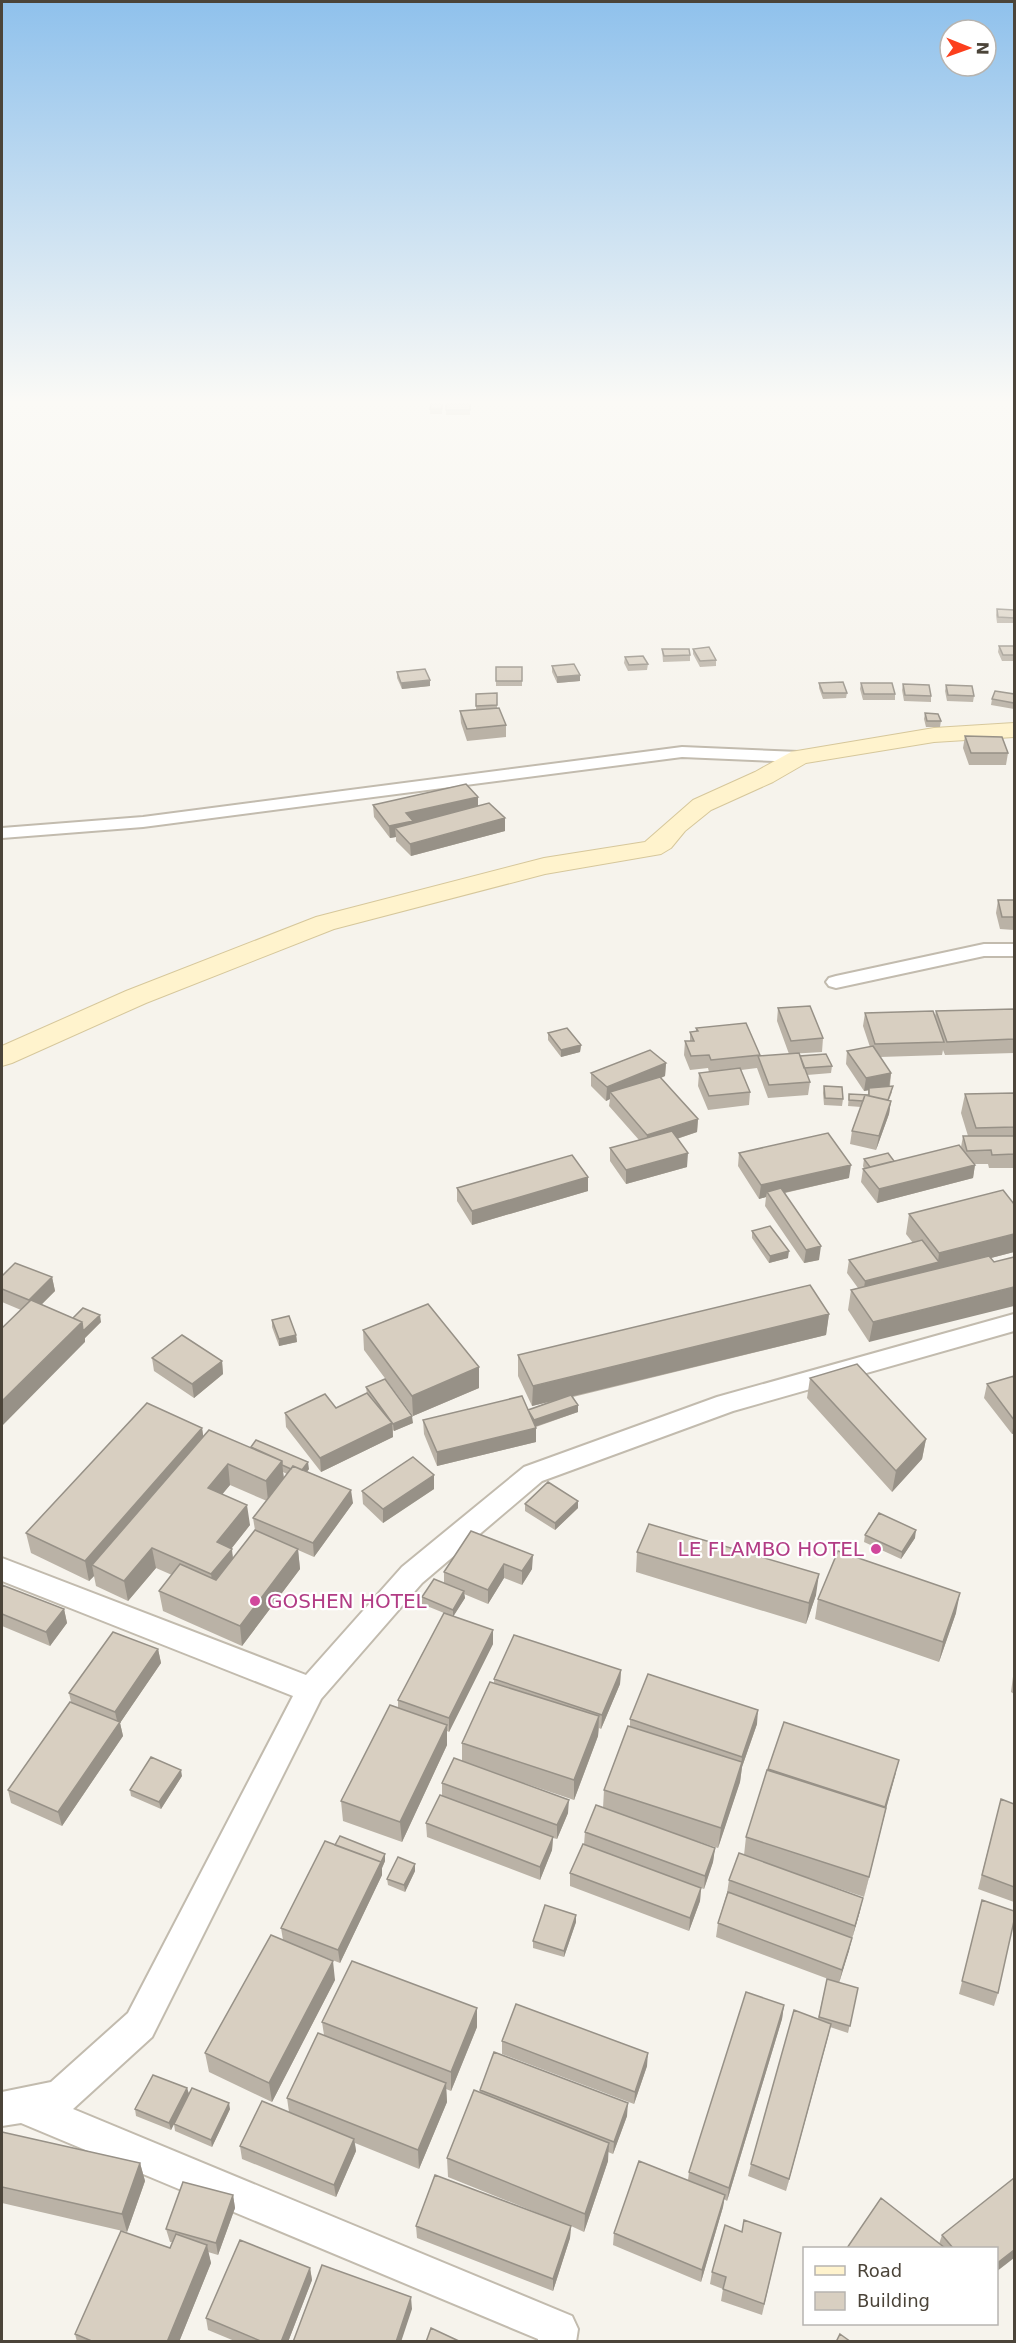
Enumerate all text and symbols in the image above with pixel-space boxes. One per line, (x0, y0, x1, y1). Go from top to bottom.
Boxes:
north arrow (938, 18, 998, 78)
text: N (973, 41, 992, 55)
place label: LE FLAMBO HOTEL (678, 1537, 865, 1561)
marker: LE FLAMBO HOTEL (869, 1542, 883, 1556)
place label: GOSHEN HOTEL (267, 1589, 428, 1613)
marker: GOSHEN HOTEL (248, 1594, 262, 1608)
legend (803, 2247, 998, 2325)
text: Road (857, 2260, 902, 2281)
text: Building (857, 2290, 930, 2311)

